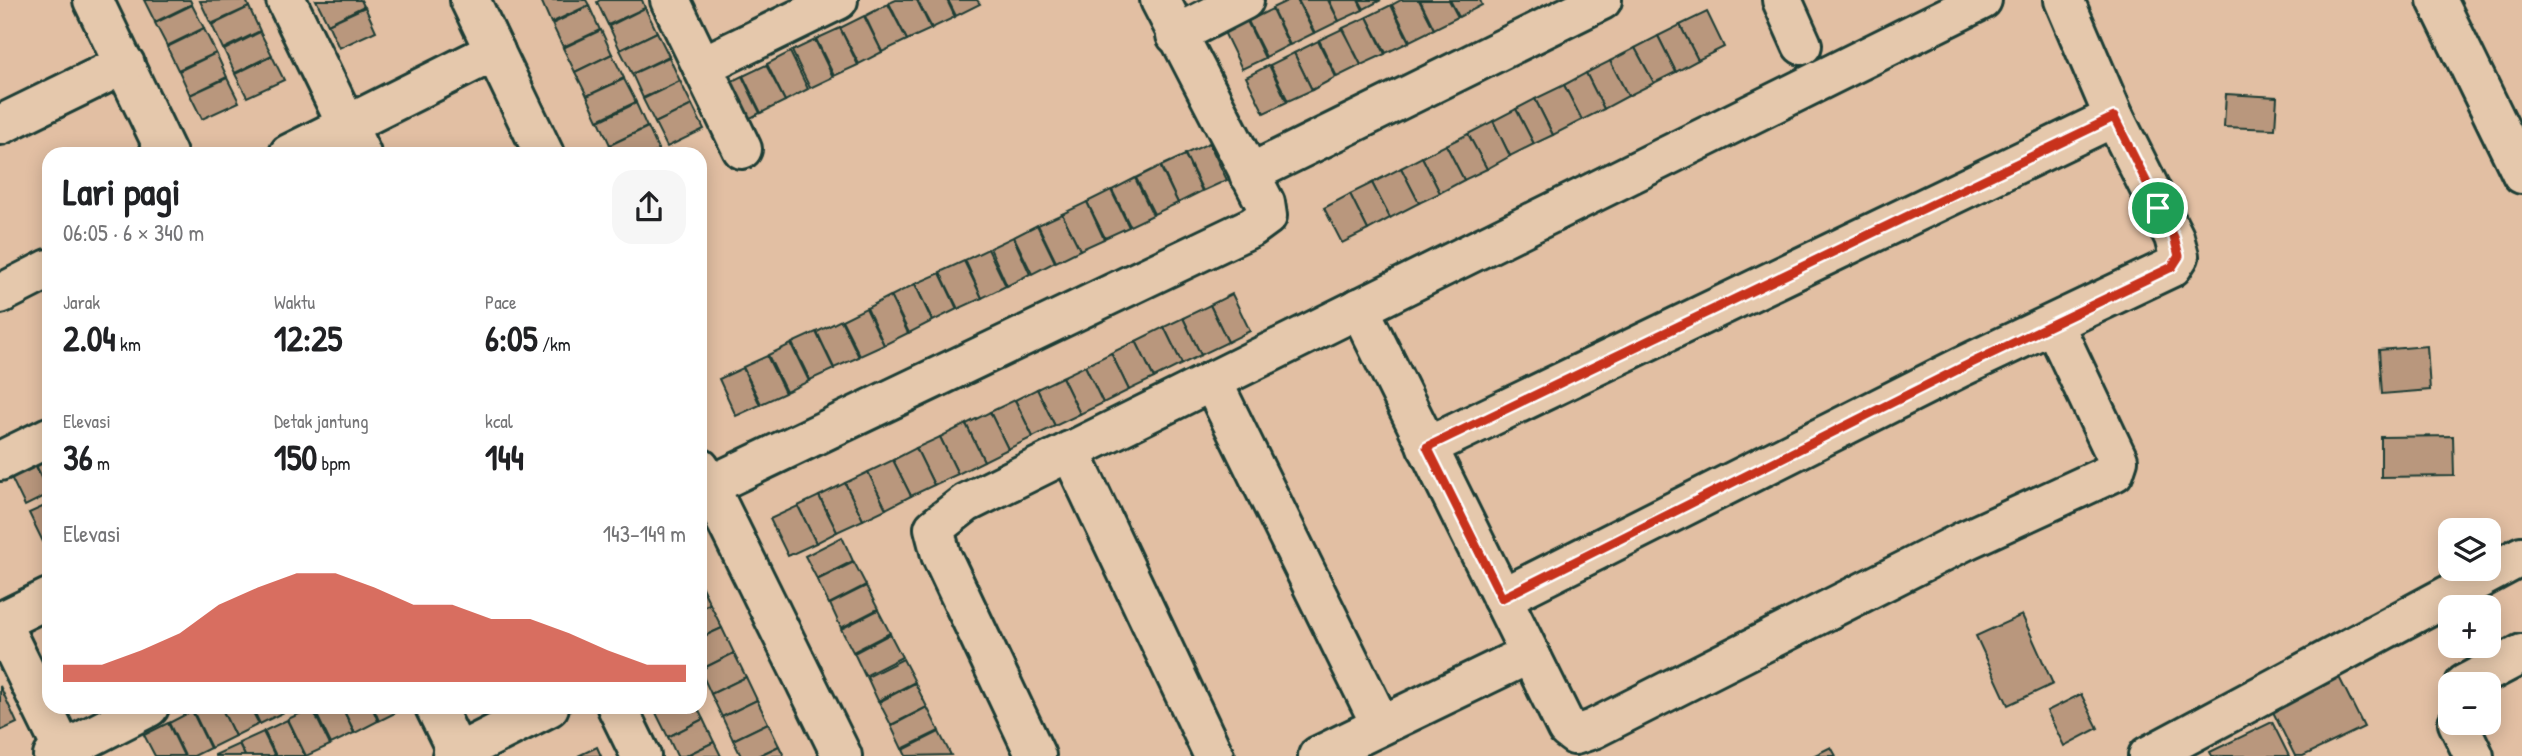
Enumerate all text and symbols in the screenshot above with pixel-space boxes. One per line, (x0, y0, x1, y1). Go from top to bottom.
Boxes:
text: Lari pagi (63, 165, 181, 217)
button: share (612, 170, 686, 244)
pin (2128, 178, 2188, 238)
icon: arrive (2139, 189, 2177, 227)
text: 06:05 · 6 × 340 m (63, 217, 204, 248)
text: Jarak (63, 289, 100, 315)
text: Waktu (274, 289, 315, 315)
text: Pace (485, 289, 517, 315)
text: 2.04 (63, 315, 116, 362)
text: 12:25 (274, 315, 342, 362)
text: 6:05 (485, 315, 538, 362)
text: km (116, 331, 141, 357)
text: /km (538, 331, 571, 357)
text: Elevasi (63, 408, 111, 434)
text: Detak jantung (274, 408, 369, 434)
text: kcal (485, 408, 513, 434)
text: 36 (63, 434, 93, 481)
text: 150 (274, 434, 317, 481)
text: 144 (485, 434, 524, 481)
text: m (93, 450, 110, 476)
text: bpm (317, 450, 350, 476)
text: Elevasi (63, 518, 121, 549)
text: 143–149 m (603, 518, 686, 549)
map controls (2438, 518, 2501, 735)
button: layers (2438, 518, 2501, 581)
button: + (2438, 595, 2501, 658)
button: − (2438, 672, 2501, 735)

